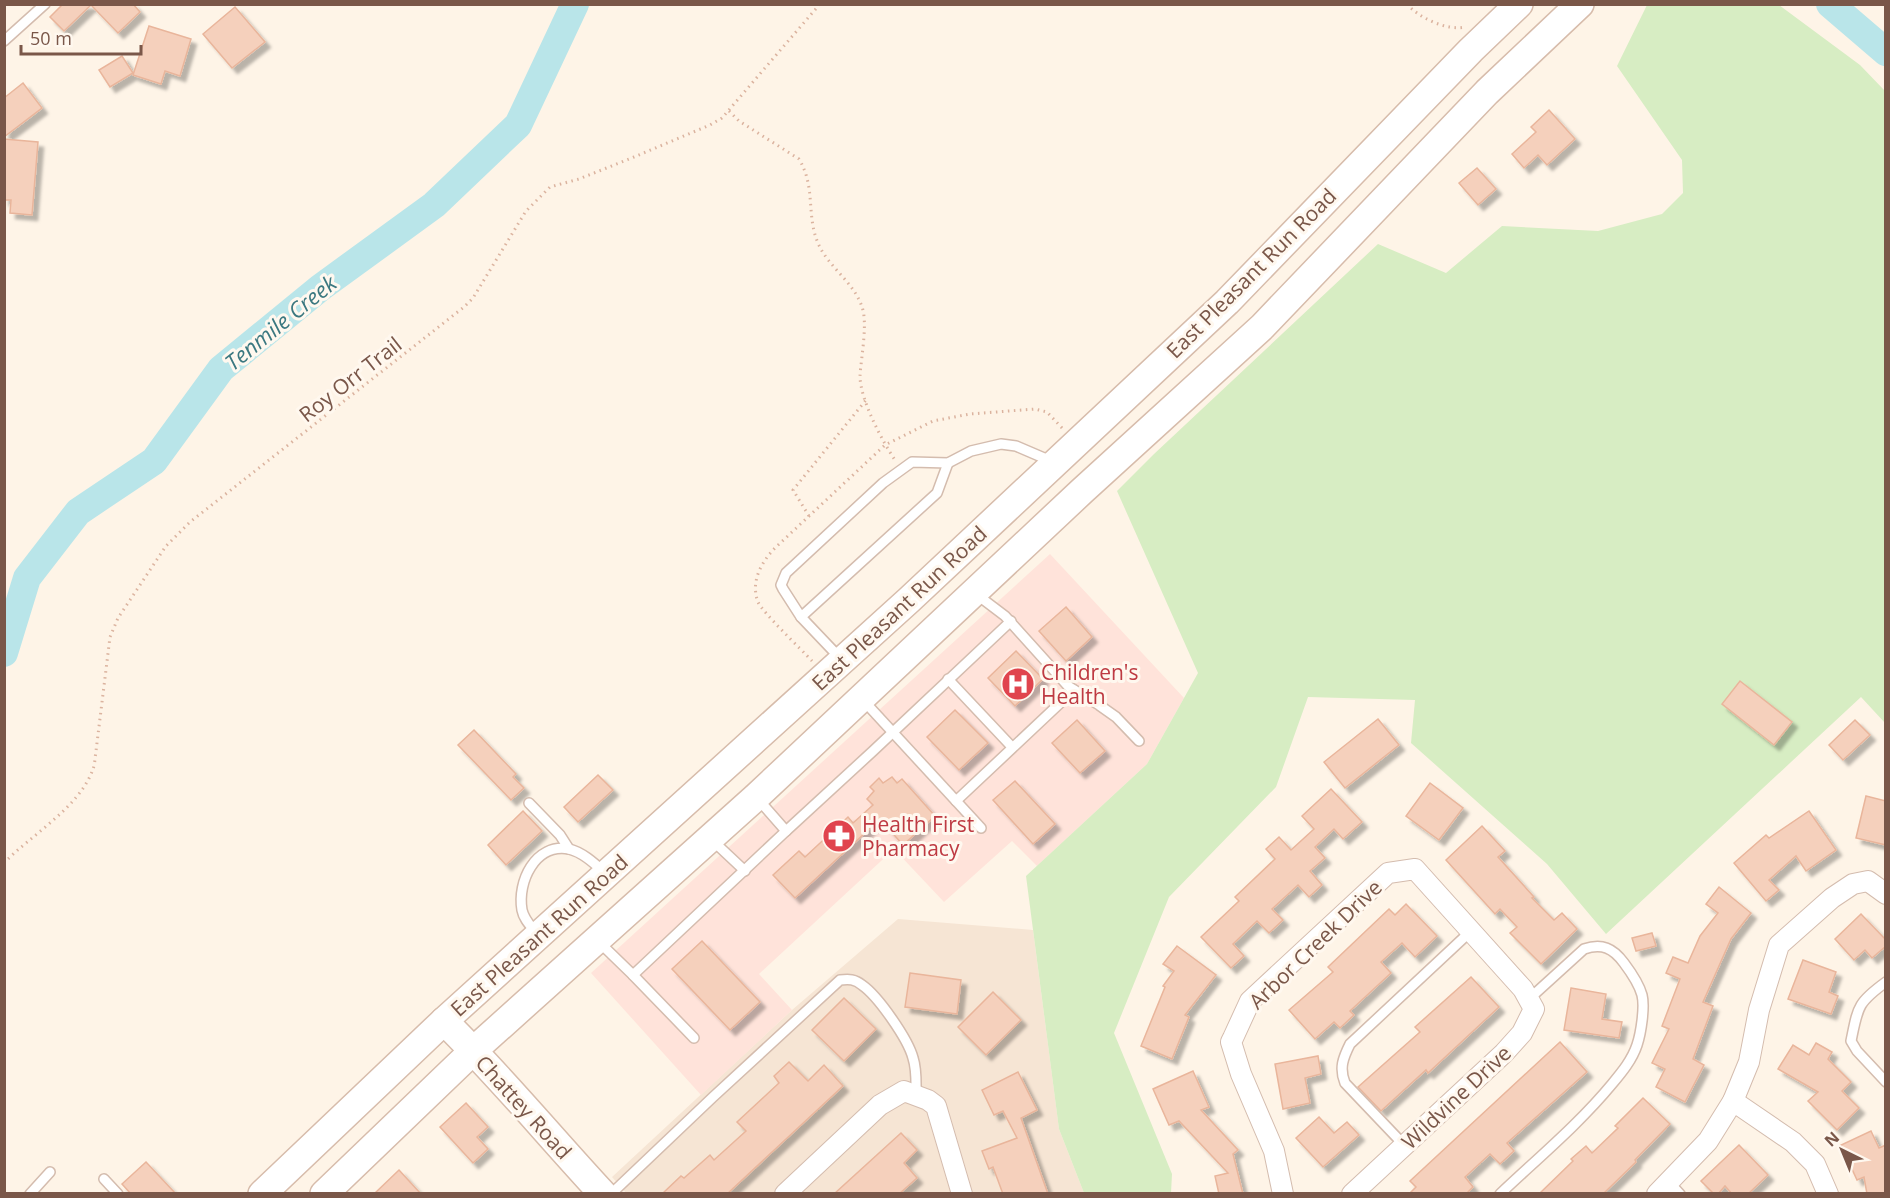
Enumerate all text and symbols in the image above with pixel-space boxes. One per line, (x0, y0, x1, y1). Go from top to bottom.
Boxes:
scale bar (21, 18, 141, 56)
text: 50 m (30, 26, 72, 50)
street label: East Pleasant Run Road (1160, 182, 1342, 364)
water label: Tenmile Creek (218, 267, 343, 376)
street label: Roy Orr Trail (293, 330, 407, 428)
street label: East Pleasant Run Road (806, 520, 992, 696)
place label: Children's Health (1041, 658, 1138, 710)
hospital icon: Children's Health (1000, 666, 1036, 702)
place label: Health First Pharmacy (862, 810, 974, 862)
pharmacy icon: Health First Pharmacy (821, 818, 857, 854)
street label: East Pleasant Run Road (444, 848, 634, 1022)
street label: Arbor Creek Drive (1242, 873, 1388, 1015)
street label: Wildvine Drive (1395, 1039, 1517, 1155)
street label: Chattey Road (470, 1049, 578, 1165)
north arrow (1812, 1120, 1872, 1180)
text: N (1820, 1127, 1844, 1152)

